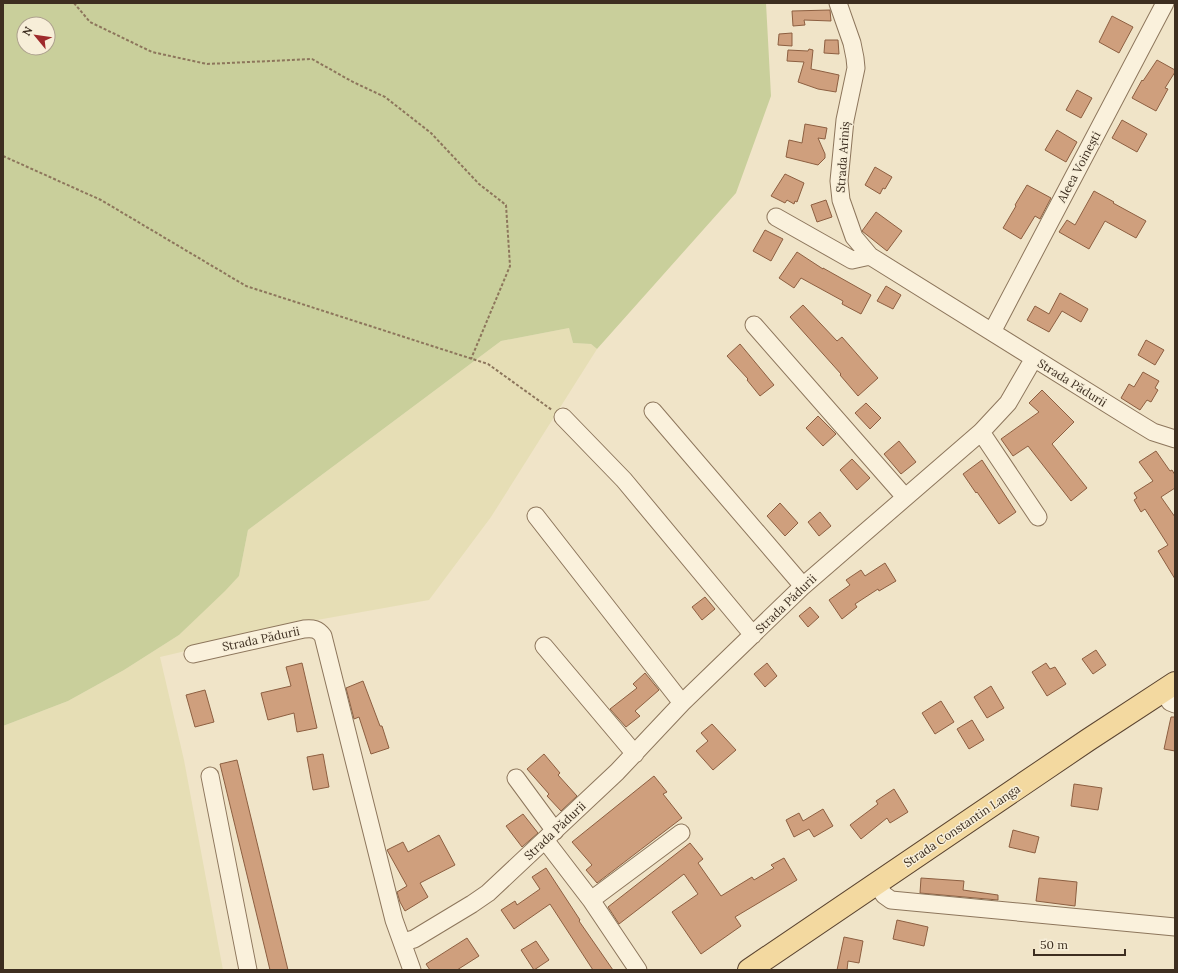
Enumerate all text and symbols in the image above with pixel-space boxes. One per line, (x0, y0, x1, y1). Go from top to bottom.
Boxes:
north arrow (16, 16, 56, 56)
text: N (19, 24, 36, 38)
street label: Strada Ariniș (833, 120, 853, 193)
street label: Aleea Voinești (1053, 129, 1104, 206)
street label: Strada Pădurii (1035, 355, 1110, 410)
street label: Strada Pădurii (752, 571, 819, 636)
street label: Strada Pădurii (221, 623, 301, 654)
street label: Strada Constantin Langa (901, 781, 1023, 870)
street label: Strada Pădurii (521, 798, 589, 863)
scale bar (1034, 931, 1125, 957)
text: 50 m (1040, 937, 1068, 952)

